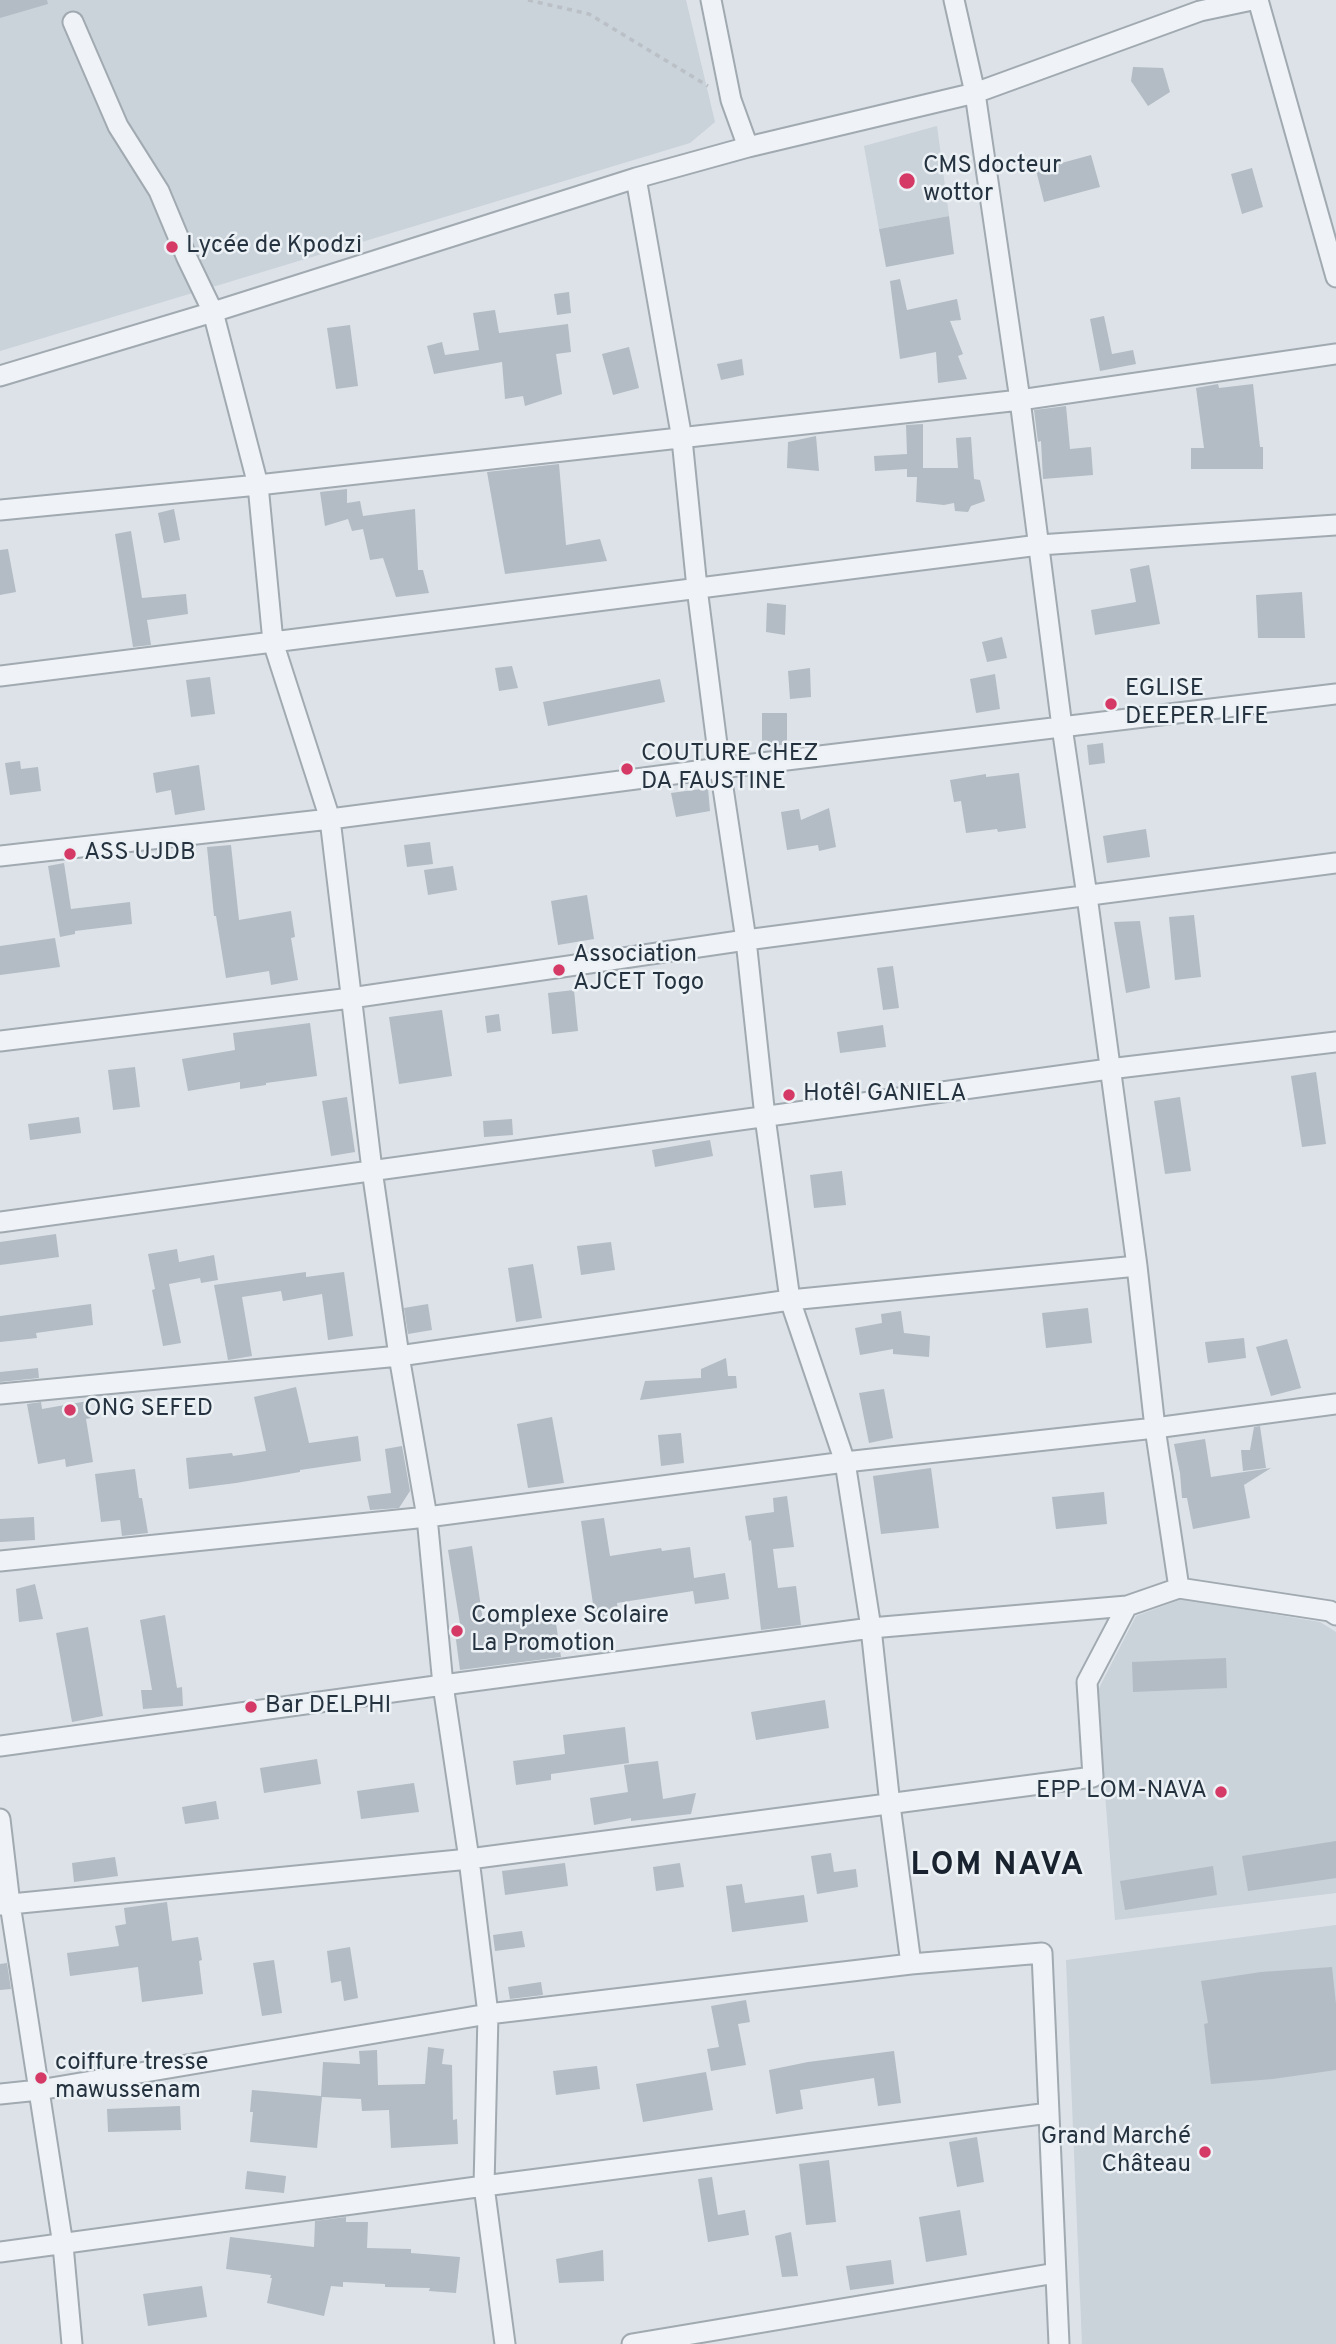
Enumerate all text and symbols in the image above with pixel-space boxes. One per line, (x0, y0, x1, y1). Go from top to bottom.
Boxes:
place label: CMS docteur wottor (923, 153, 1061, 209)
marker: CMS docteur wottor (897, 171, 917, 191)
place label: Lycée de Kpodzi (186, 233, 362, 261)
marker: Lycée de Kpodzi (164, 239, 180, 255)
place label: EGLISE DEEPER LIFE (1125, 676, 1269, 732)
marker: EGLISE DEEPER LIFE (1103, 696, 1119, 712)
place label: COUTURE CHEZ DA FAUSTINE (641, 741, 819, 797)
marker: COUTURE CHEZ DA FAUSTINE (619, 761, 635, 777)
place label: ASS UJDB (84, 840, 196, 868)
marker: ASS UJDB (62, 846, 78, 862)
place label: Association AJCET Togo (573, 942, 704, 998)
marker: Association AJCET Togo (551, 962, 567, 978)
place label: Hotêl GANIELA (803, 1081, 966, 1109)
marker: Hotêl GANIELA (781, 1087, 797, 1103)
place label: ONG SEFED (84, 1396, 213, 1424)
marker: ONG SEFED (62, 1402, 78, 1418)
place label: Complexe Scolaire La Promotion (471, 1603, 669, 1659)
marker: Complexe Scolaire La Promotion (449, 1623, 465, 1639)
place label: Bar DELPHI (265, 1693, 391, 1721)
marker: Bar DELPHI (243, 1699, 259, 1715)
place label: EPP LOM-NAVA (1036, 1778, 1207, 1806)
marker: EPP LOM-NAVA (1213, 1784, 1229, 1800)
district label: LOM NAVA (911, 1849, 1085, 1887)
place label: coiffure tresse mawussenam (55, 2050, 209, 2106)
marker: coiffure tresse mawussenam (33, 2070, 49, 2086)
place label: Grand Marché Château (1041, 2124, 1191, 2180)
marker: Grand Marché Château (1197, 2144, 1213, 2160)

